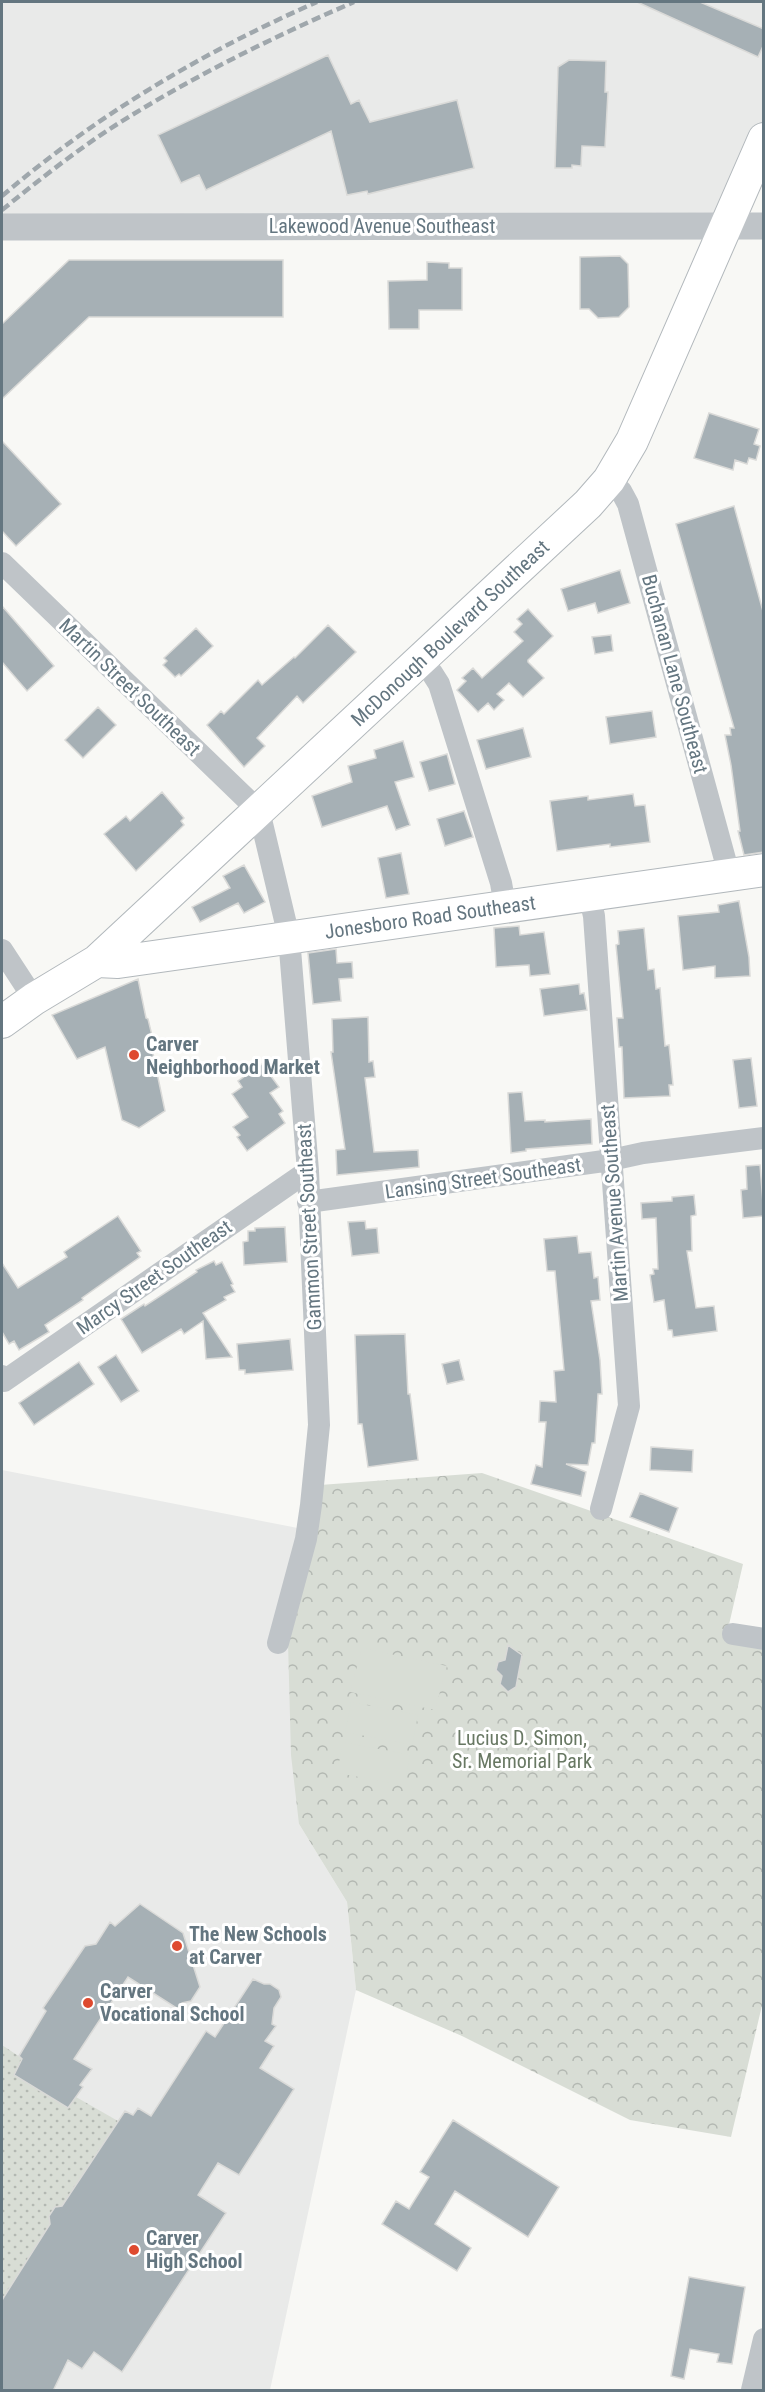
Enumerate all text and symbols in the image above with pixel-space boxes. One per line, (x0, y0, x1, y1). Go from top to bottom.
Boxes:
street label: Lakewood Avenue Southeast (269, 214, 495, 238)
street label: McDonough Boulevard Southeast (346, 535, 554, 731)
street label: Buchanan Lane Southeast (637, 572, 713, 776)
street label: Martin Street Southeast (54, 613, 206, 761)
street label: Jonesboro Road Southeast (323, 890, 537, 944)
place label: Carver Neighborhood Market (146, 1032, 320, 1079)
marker: Carver Neighborhood Market (127, 1048, 141, 1062)
street label: Martin Avenue Southeast (595, 1103, 633, 1303)
street label: Gammon Street Southeast (292, 1123, 326, 1331)
street label: Lansing Street Southeast (383, 1152, 583, 1204)
street label: Marcy Street Southeast (72, 1214, 236, 1340)
park label: Lucius D. Simon, Sr. Memorial Park (452, 1726, 592, 1773)
place label: The New Schools at Carver (189, 1922, 327, 1969)
marker: The New Schools at Carver (170, 1939, 184, 1953)
place label: Carver Vocational School (100, 1979, 245, 2026)
marker: Carver Vocational School (81, 1996, 95, 2010)
place label: Carver High School (146, 2226, 243, 2273)
marker: Carver High School (127, 2243, 141, 2257)

